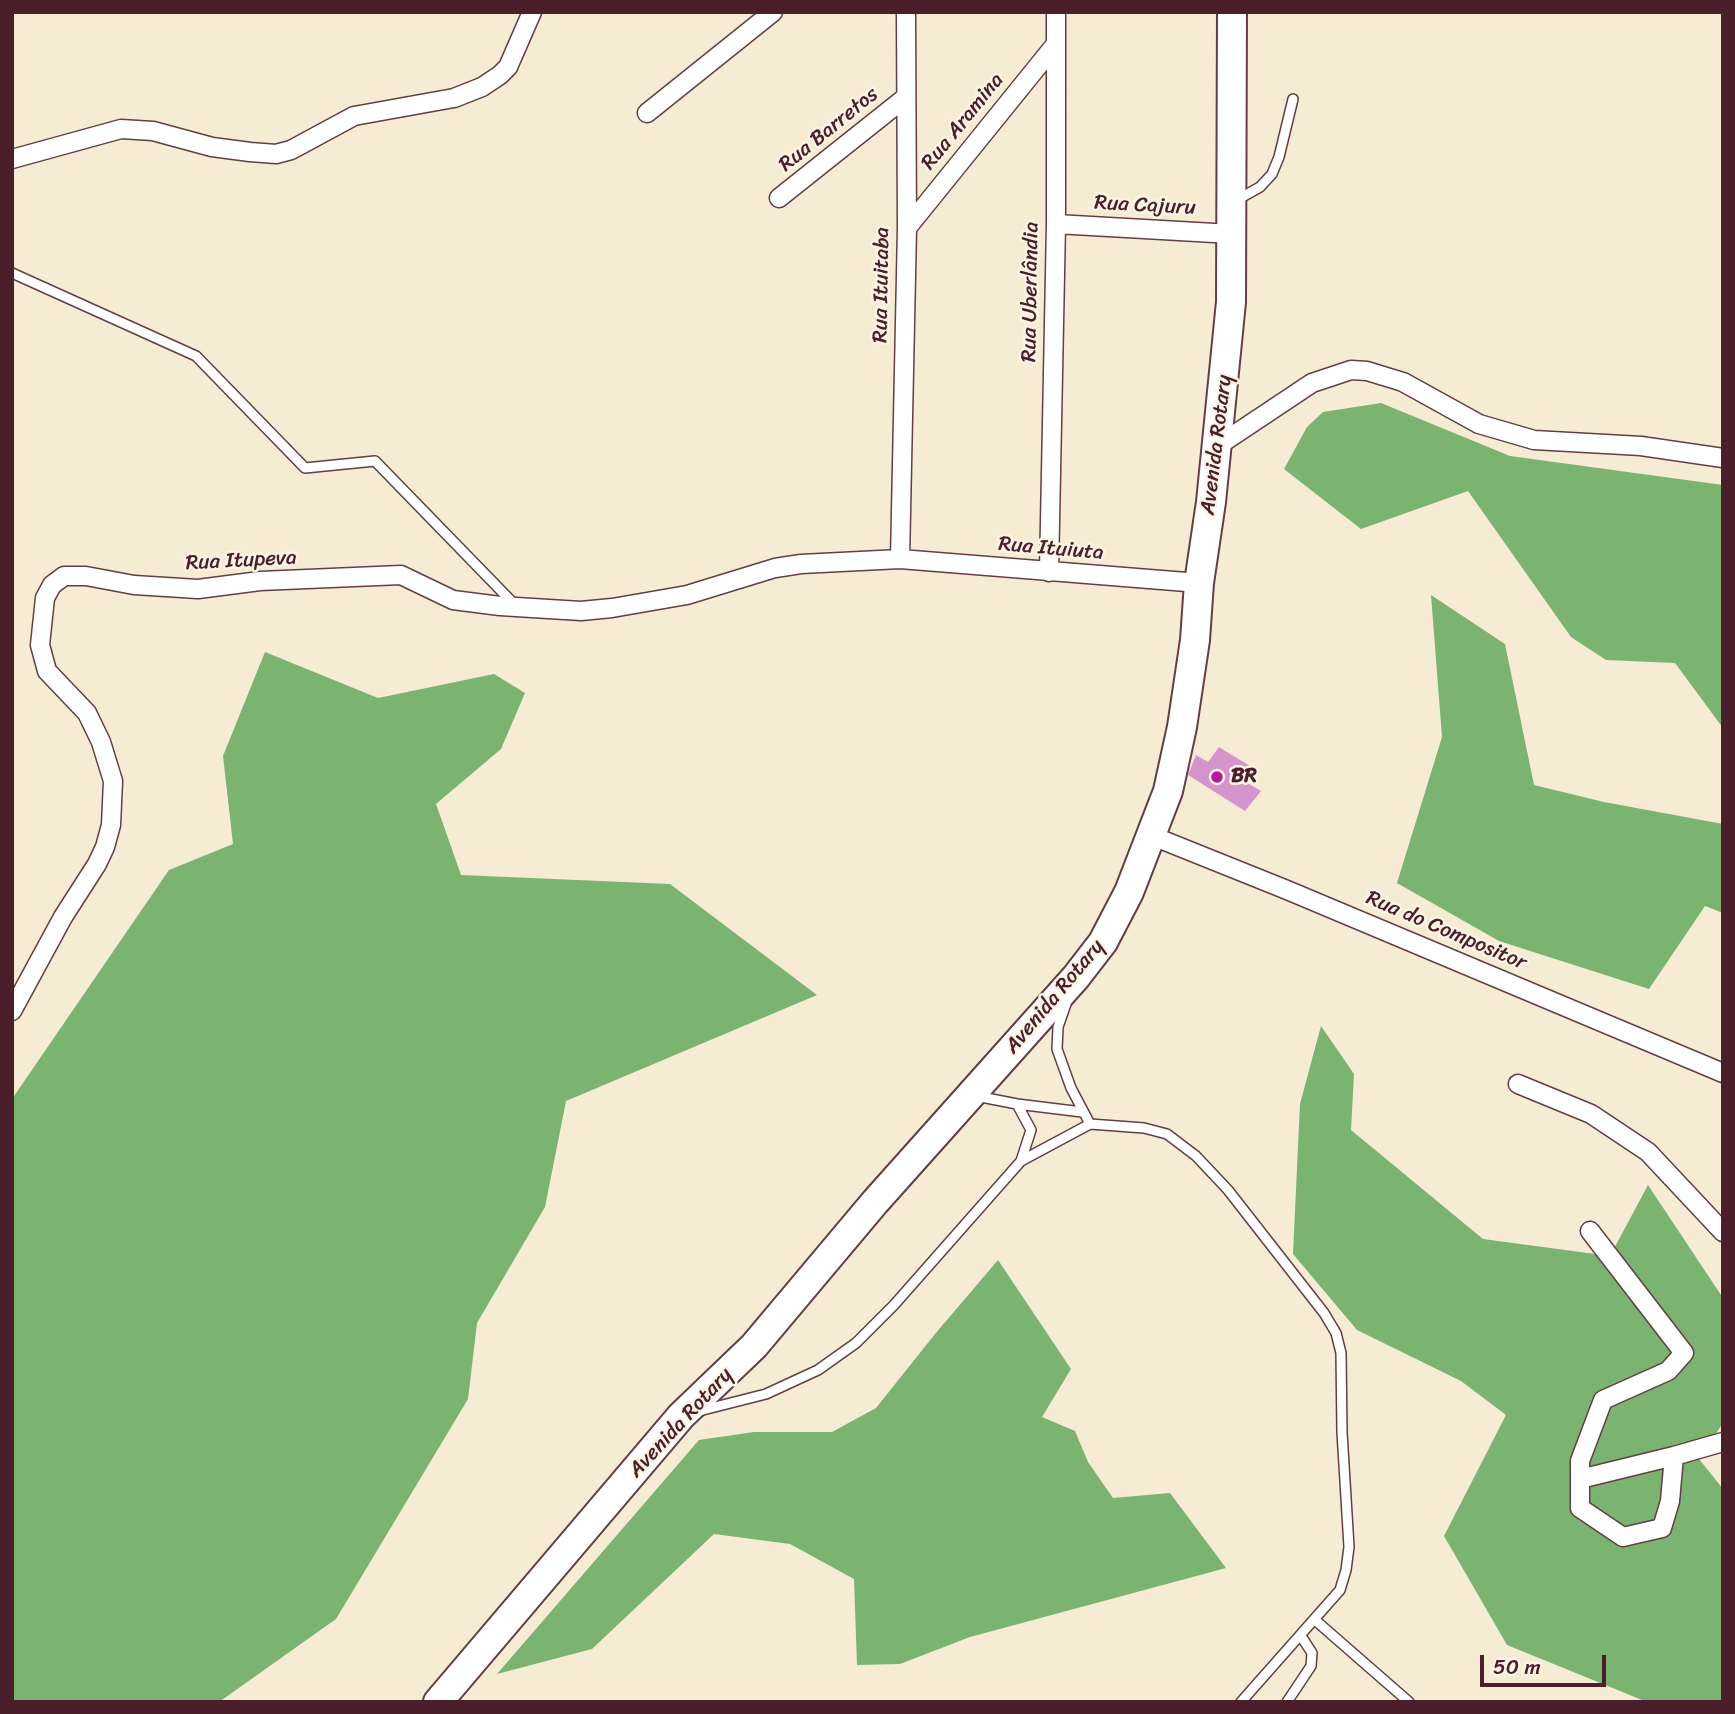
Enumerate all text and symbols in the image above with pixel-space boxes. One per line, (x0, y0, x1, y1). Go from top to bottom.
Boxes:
street label: Rua Aramina (916, 69, 1010, 175)
street label: Rua Barretos (774, 82, 884, 178)
street label: Rua Cajuru (1094, 191, 1196, 221)
street label: Rua Uberlândia (1017, 222, 1045, 362)
street label: Rua Ituitaba (868, 227, 896, 343)
street label: Avenida Rotary (1196, 373, 1238, 517)
street label: Rua Ituiuta (997, 532, 1105, 566)
street label: Rua Itupeva (185, 546, 297, 576)
place label: BR (1231, 764, 1257, 790)
marker: BR (1209, 769, 1225, 785)
street label: Rua do Compositor (1362, 886, 1530, 976)
street label: Avenida Rotary (1000, 935, 1110, 1059)
street label: Avenida Rotary (624, 1363, 738, 1483)
scale bar (1483, 1640, 1609, 1684)
text: 50 m (1493, 1648, 1541, 1686)

